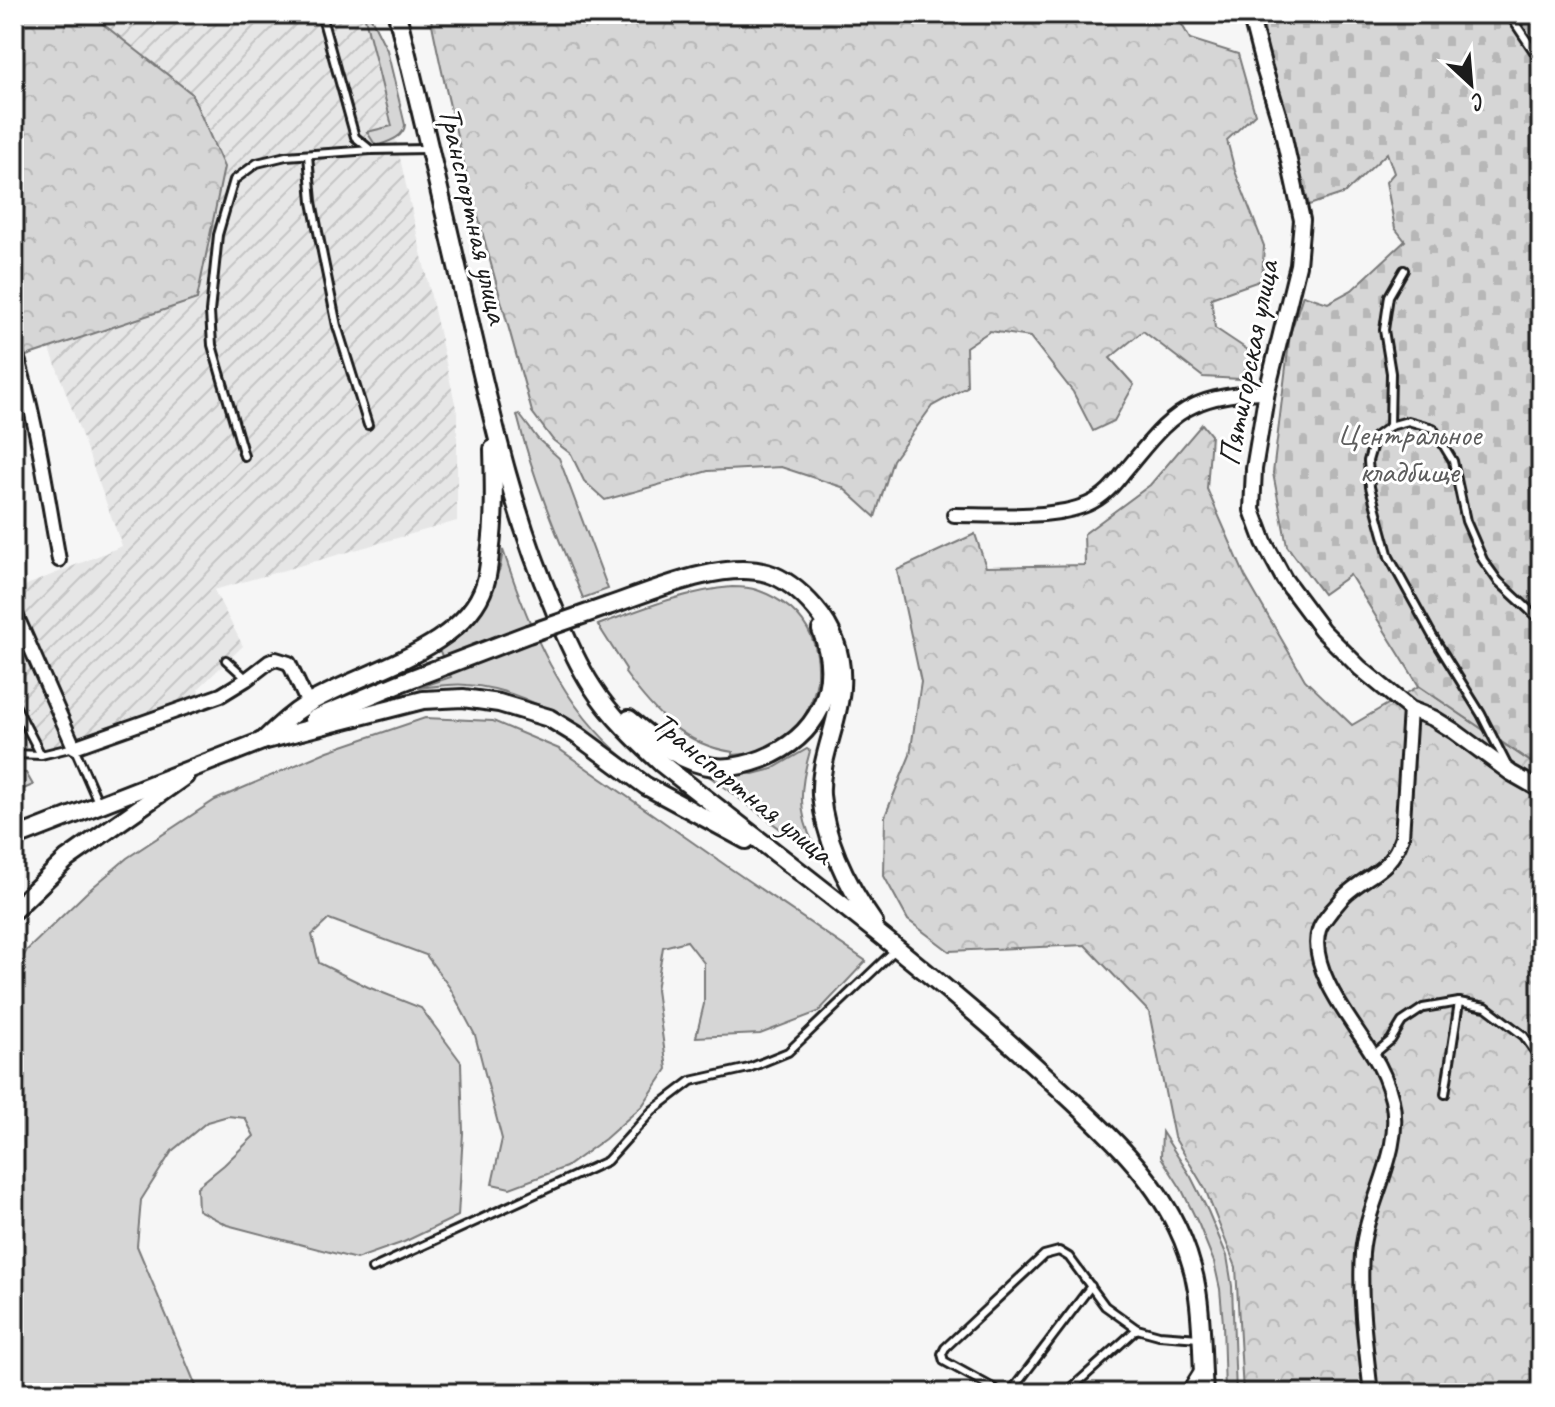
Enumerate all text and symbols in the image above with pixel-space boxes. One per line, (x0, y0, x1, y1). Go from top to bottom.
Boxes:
north arrow (1431, 44, 1511, 124)
text: С (1465, 86, 1490, 117)
street label: Транспортная улица (429, 103, 519, 329)
street label: Пятигорская улица (1208, 255, 1288, 469)
park label: Центральное кладбище (1337, 414, 1483, 492)
street label: Транспортная улица (644, 703, 843, 875)

